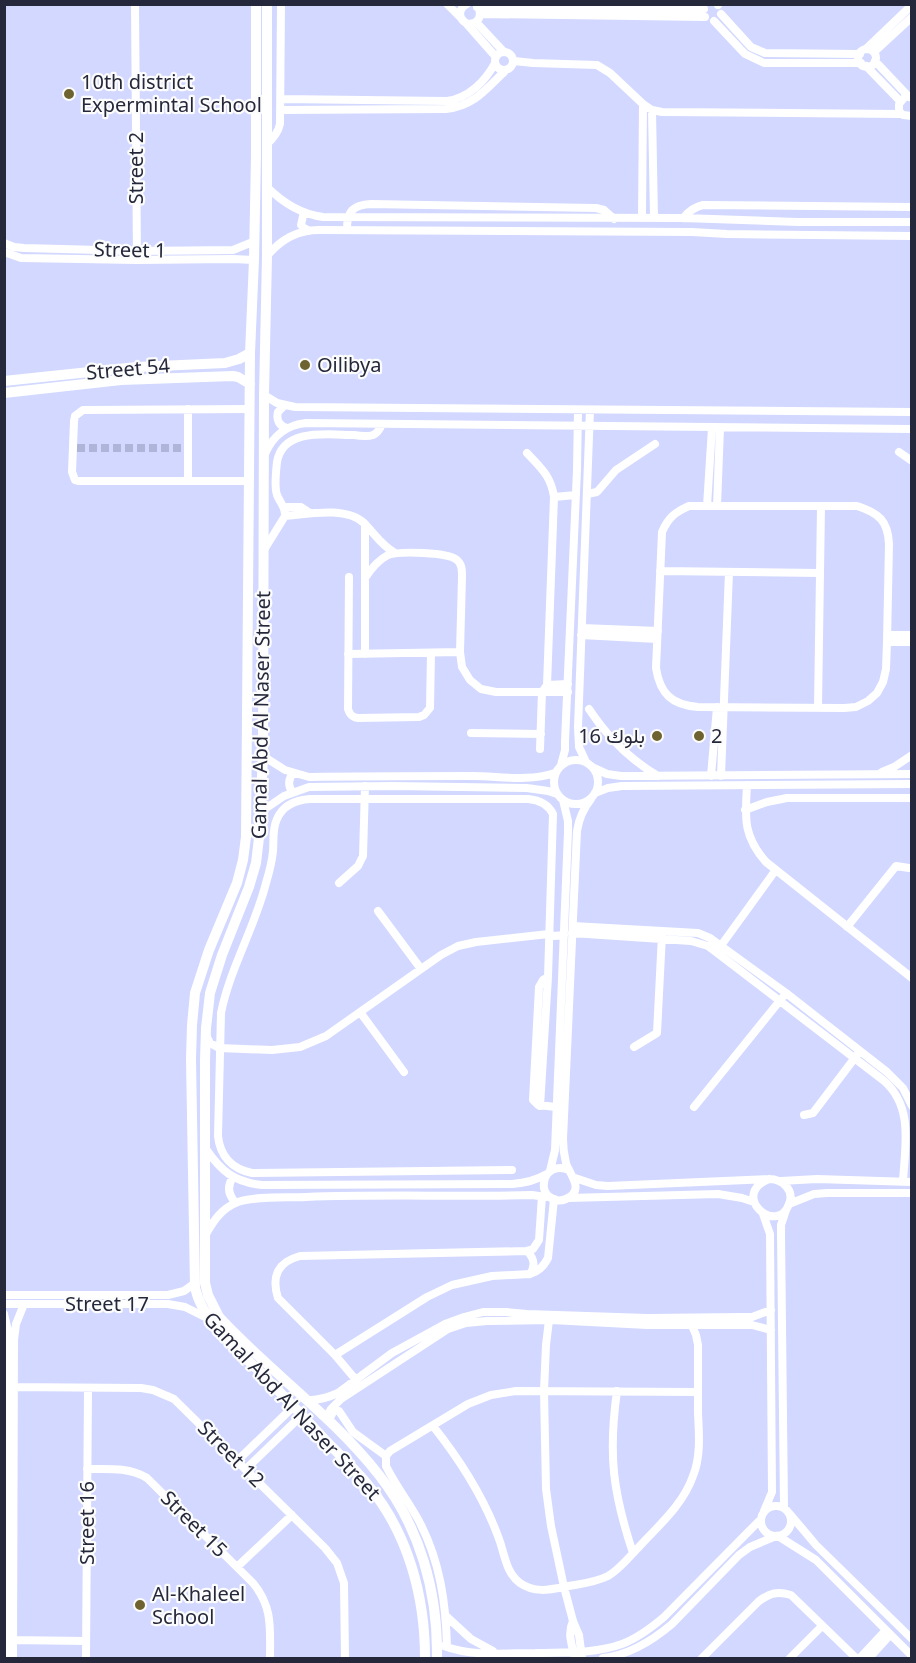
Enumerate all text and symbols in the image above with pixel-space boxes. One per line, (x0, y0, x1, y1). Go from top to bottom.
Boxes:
place label: 10th district Expermintal School (81, 68, 262, 118)
marker: 10th district Expermintal School (62, 87, 76, 101)
street label: Street 2 (122, 132, 149, 204)
street label: Street 1 (94, 235, 166, 264)
street label: Street 54 (85, 351, 171, 386)
place label: Oilibya (317, 351, 381, 378)
marker: Oilibya (298, 358, 312, 372)
street label: Gamal Abd Al Naser Street (245, 591, 276, 839)
place label: بلوك 16 (578, 722, 645, 749)
place label: 2 (711, 722, 722, 749)
marker: بلوك 16 (650, 729, 664, 743)
marker: 2 (692, 729, 706, 743)
street label: Street 17 (65, 1290, 149, 1317)
street label: Gamal Abd Al Naser Street (198, 1306, 387, 1506)
street label: Street 12 (192, 1414, 271, 1493)
street label: Street 16 (73, 1481, 100, 1565)
street label: Street 15 (155, 1484, 234, 1563)
place label: Al-Khaleel School (152, 1580, 245, 1630)
marker: Al-Khaleel School (133, 1598, 147, 1612)

